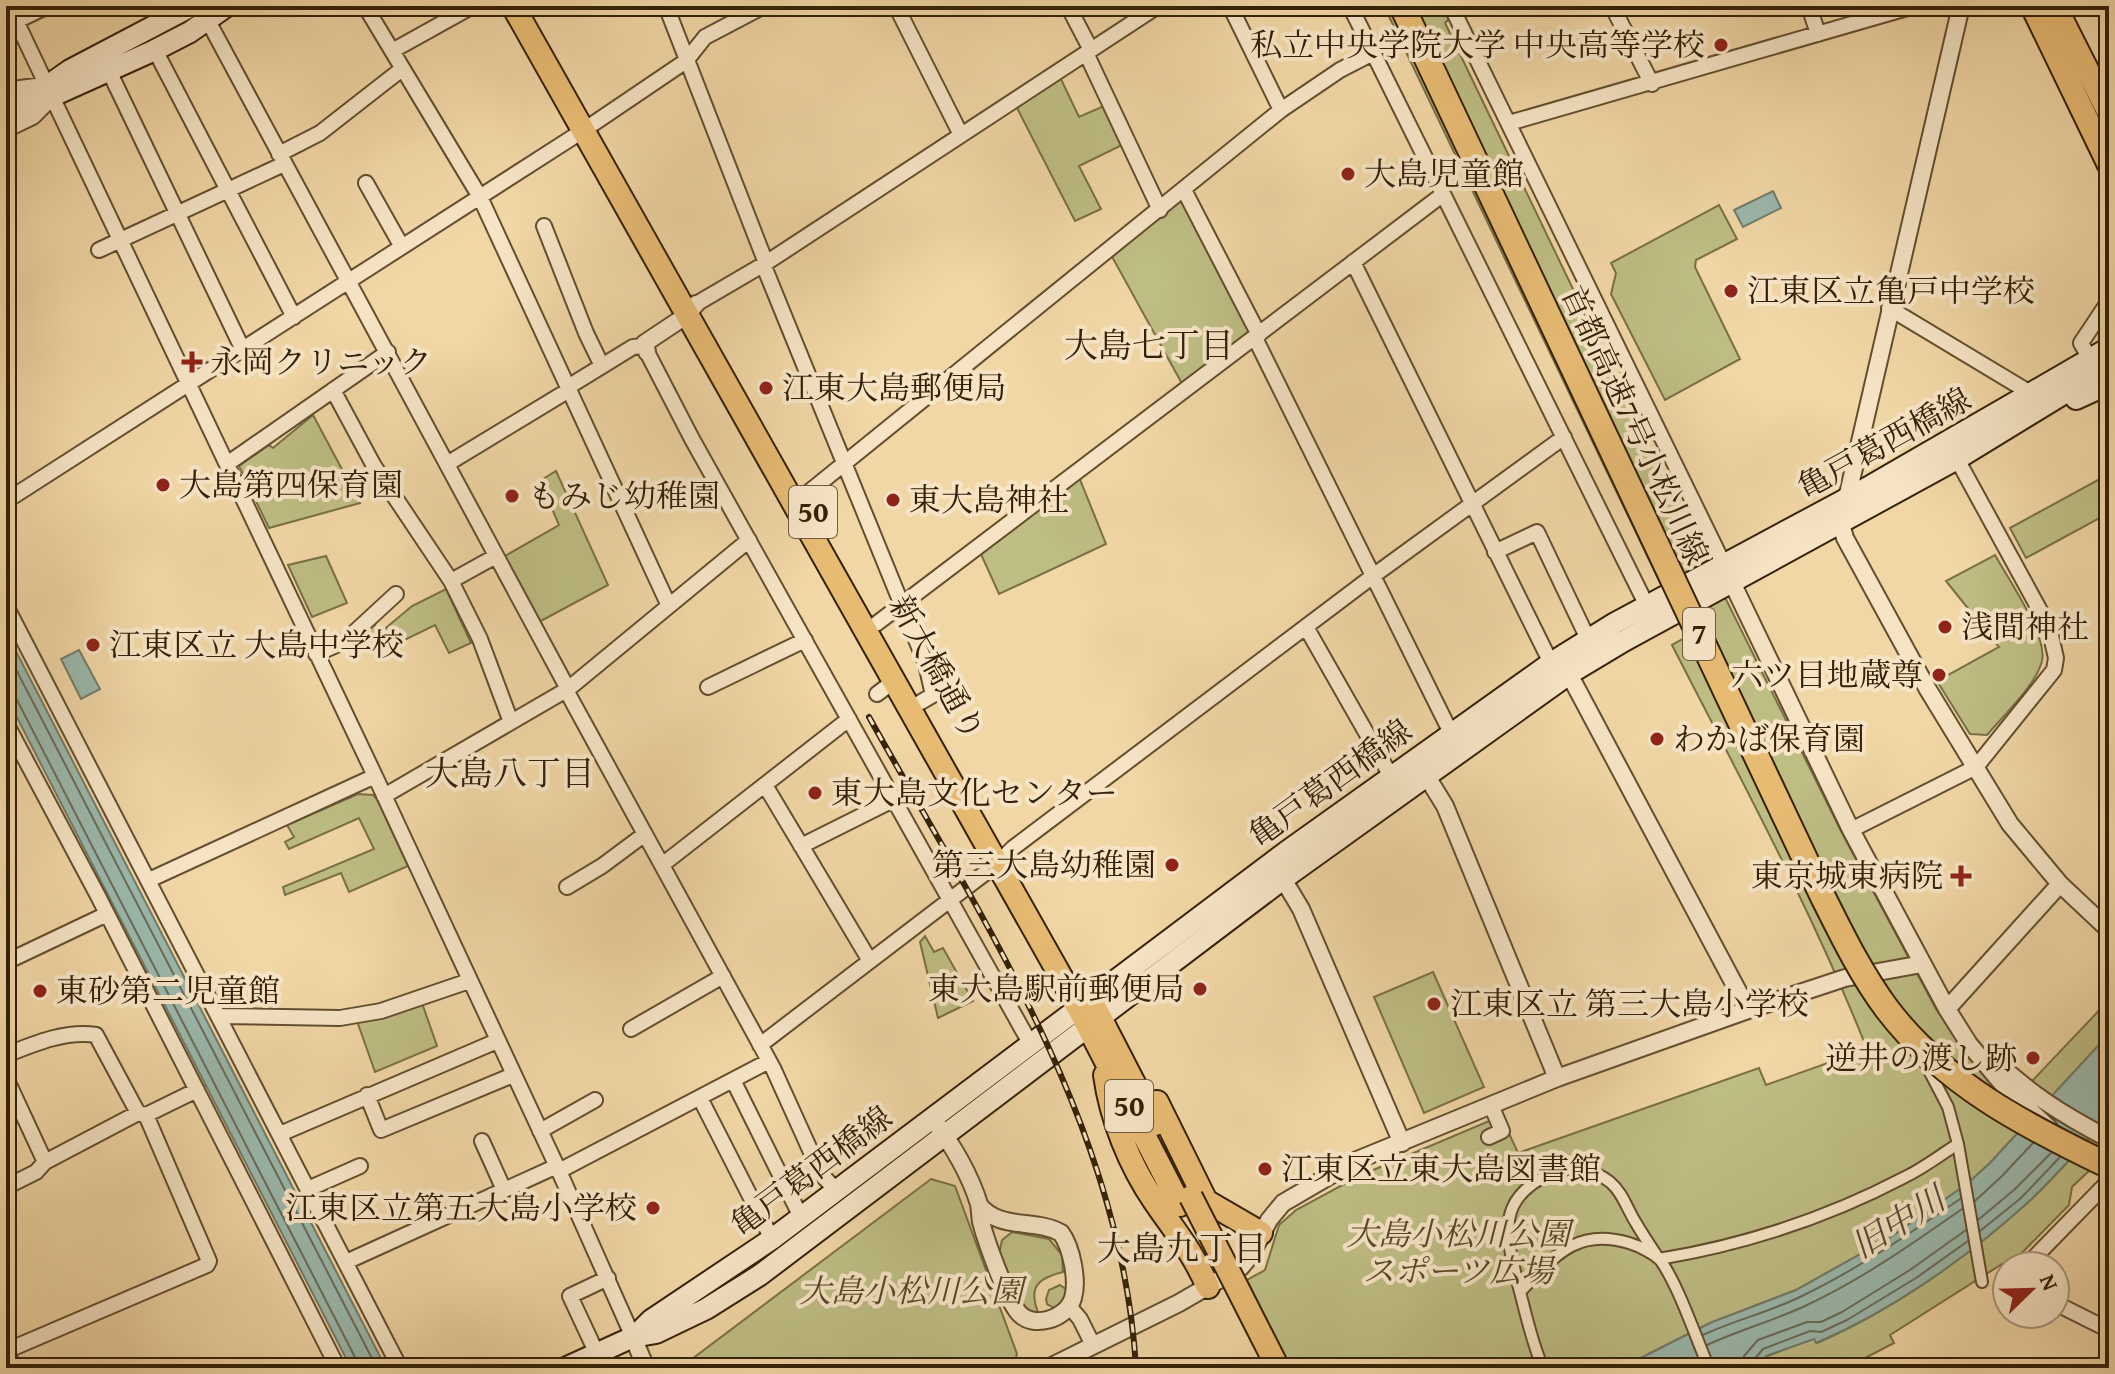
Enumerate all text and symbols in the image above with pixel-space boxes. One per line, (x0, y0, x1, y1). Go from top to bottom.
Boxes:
place label: 私立中央学院大学 中央高等学校 (1250, 21, 1705, 68)
marker: 私立中央学院大学 中央高等学校 (1712, 36, 1730, 54)
place label: 大島児童館 (1364, 150, 1524, 197)
marker: 大島児童館 (1339, 165, 1357, 183)
place label: 江東区立亀戸中学校 (1747, 267, 2035, 314)
street label: 首都高速7号小松川線 (1550, 277, 1721, 572)
marker: 江東区立亀戸中学校 (1722, 282, 1740, 300)
district label: 大島七丁目 (1064, 320, 1234, 369)
place label: 永岡クリニック (210, 338, 432, 385)
marker: 永岡クリニック (181, 351, 203, 373)
place label: 江東大島郵便局 (782, 364, 1006, 411)
street label: 亀戸葛西橋線 (1788, 375, 1979, 510)
marker: 江東大島郵便局 (757, 379, 775, 397)
place label: 大島第四保育園 (179, 461, 403, 508)
place label: もみじ幼稚園 (528, 472, 720, 519)
marker: 大島第四保育園 (154, 476, 172, 494)
place label: 東大島神社 (909, 476, 1069, 523)
road number: 50 (789, 486, 837, 538)
marker: もみじ幼稚園 (503, 487, 521, 505)
marker: 東大島神社 (884, 491, 902, 509)
street label: 新大橋通り (878, 586, 997, 749)
place label: 浅間神社 (1961, 603, 2089, 650)
road number: 7 (1683, 608, 1715, 660)
marker: 浅間神社 (1936, 618, 1954, 636)
place label: 江東区立 大島中学校 (109, 621, 404, 668)
marker: 江東区立 大島中学校 (84, 636, 102, 654)
place label: 六ツ目地蔵尊 (1731, 651, 1923, 698)
marker: 六ツ目地蔵尊 (1930, 666, 1948, 684)
street label: 亀戸葛西橋線 (1238, 707, 1421, 858)
place label: わかば保育園 (1673, 715, 1865, 762)
marker: わかば保育園 (1648, 730, 1666, 748)
district label: 大島八丁目 (425, 748, 595, 797)
place label: 東大島文化センター (831, 769, 1118, 816)
marker: 東大島文化センター (806, 784, 824, 802)
place label: 第三大島幼稚園 (932, 841, 1156, 888)
place label: 東京城東病院 (1751, 852, 1943, 899)
marker: 第三大島幼稚園 (1163, 856, 1181, 874)
marker: 東京城東病院 (1950, 865, 1972, 887)
place label: 東大島駅前郵便局 (928, 965, 1184, 1012)
place label: 東砂第二児童館 (56, 967, 280, 1014)
marker: 東大島駅前郵便局 (1191, 980, 1209, 998)
place label: 江東区立 第三大島小学校 (1450, 980, 1809, 1027)
marker: 東砂第二児童館 (31, 982, 49, 1000)
marker: 江東区立 第三大島小学校 (1425, 995, 1443, 1013)
place label: 逆井の渡し跡 (1825, 1034, 2017, 1081)
marker: 逆井の渡し跡 (2024, 1049, 2042, 1067)
road number: 50 (1105, 1080, 1153, 1132)
street label: 亀戸葛西橋線 (720, 1094, 902, 1247)
place label: 江東区立東大島図書館 (1281, 1145, 1601, 1192)
marker: 江東区立東大島図書館 (1256, 1160, 1274, 1178)
water label: 旧中川 (1842, 1172, 1957, 1269)
place label: 江東区立第五大島小学校 (285, 1184, 637, 1231)
marker: 江東区立第五大島小学校 (644, 1199, 662, 1217)
park label: 大島小松川公園 スポーツ広場 (1346, 1210, 1575, 1294)
district label: 大島九丁目 (1097, 1223, 1267, 1272)
north arrow (1991, 1250, 2071, 1330)
park label: 大島小松川公園 (799, 1267, 1028, 1314)
text: N (2032, 1269, 2067, 1295)

